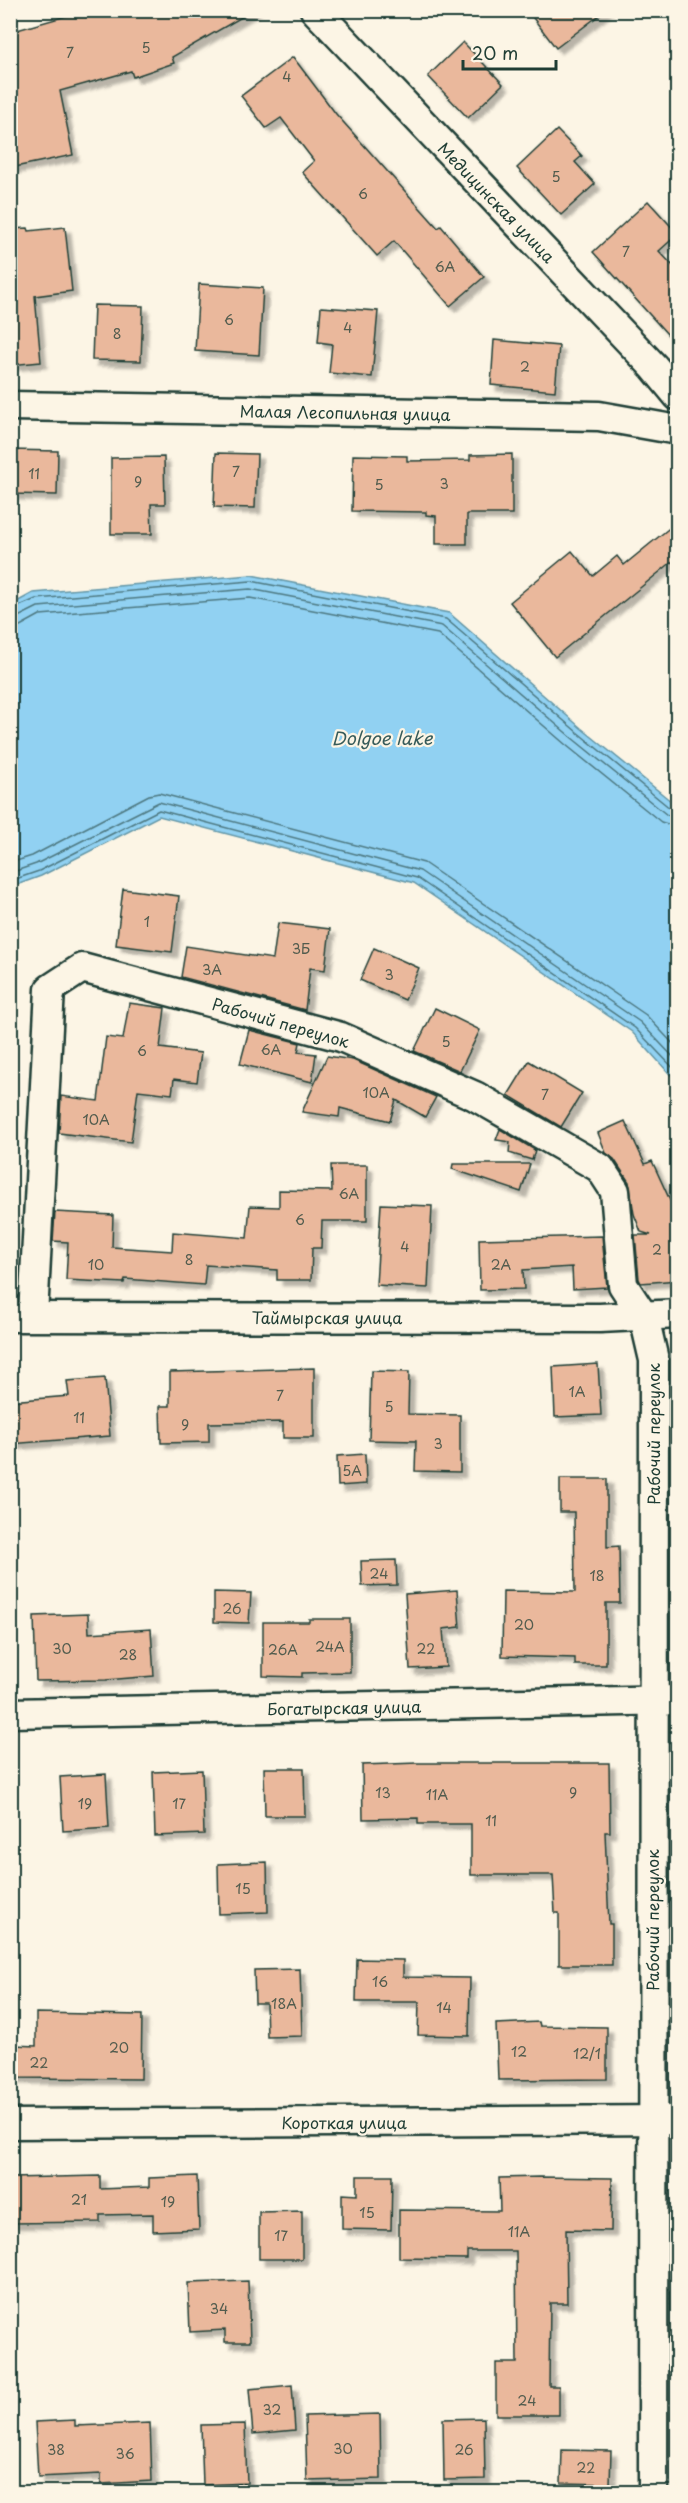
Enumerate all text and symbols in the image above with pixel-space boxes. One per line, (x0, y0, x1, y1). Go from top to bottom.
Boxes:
scale bar (463, 33, 556, 71)
house number: 5 (141, 37, 151, 58)
text: 20 m (472, 39, 518, 66)
house number: 7 (66, 42, 74, 63)
house number: 4 (282, 66, 292, 87)
street label: Медицинская улица (433, 136, 561, 268)
house number: 5 (551, 166, 561, 187)
house number: 6 (358, 183, 368, 204)
house number: 7 (622, 241, 630, 262)
house number: 6А (435, 256, 456, 277)
house number: 6 (224, 309, 234, 330)
house number: 4 (343, 317, 353, 338)
house number: 8 (113, 323, 121, 344)
house number: 2 (520, 356, 530, 377)
street label: Малая Лесопильная улица (239, 398, 451, 426)
house number: 7 (232, 461, 240, 482)
house number: 11 (28, 463, 40, 484)
house number: 9 (134, 471, 142, 492)
house number: 3 (439, 473, 449, 494)
house number: 5 (374, 474, 384, 495)
water label: Dolgoe lake (332, 724, 434, 751)
house number: 1 (144, 911, 150, 932)
house number: 3Б (292, 938, 310, 959)
house number: 3А (202, 959, 222, 980)
house number: 3 (384, 964, 394, 985)
street label: Рабочий переулок (210, 991, 353, 1053)
house number: 5 (441, 1031, 451, 1052)
house number: 6А (261, 1039, 282, 1060)
house number: 6 (137, 1040, 147, 1061)
house number: 10А (362, 1082, 390, 1103)
house number: 7 (541, 1084, 549, 1105)
house number: 10А (82, 1109, 110, 1130)
house number: 6А (339, 1183, 360, 1204)
house number: 6 (295, 1209, 305, 1230)
house number: 4 (400, 1236, 410, 1257)
house number: 2 (652, 1239, 662, 1260)
house number: 8 (185, 1249, 193, 1270)
house number: 10 (88, 1254, 104, 1275)
house number: 2А (491, 1254, 512, 1275)
street label: Таймырская улица (252, 1305, 402, 1329)
street label: Рабочий переулок (641, 1363, 665, 1505)
house number: 1А (568, 1381, 586, 1402)
house number: 7 (276, 1385, 284, 1406)
house number: 5 (384, 1396, 394, 1417)
house number: 11 (73, 1407, 85, 1428)
house number: 9 (181, 1414, 189, 1435)
house number: 3 (433, 1433, 443, 1454)
house number: 5А (342, 1460, 362, 1481)
house number: 24 (370, 1563, 388, 1584)
house number: 18 (589, 1565, 605, 1586)
house number: 26 (222, 1598, 242, 1619)
house number: 20 (514, 1614, 534, 1635)
house number: 24А (315, 1636, 345, 1657)
house number: 30 (52, 1638, 72, 1659)
house number: 22 (417, 1638, 435, 1659)
house number: 26А (268, 1639, 298, 1660)
house number: 28 (119, 1644, 137, 1665)
street label: Богатырская улица (267, 1694, 421, 1720)
house number: 13 (375, 1782, 391, 1803)
house number: 9 (569, 1782, 577, 1803)
house number: 11А (426, 1784, 448, 1805)
house number: 19 (78, 1793, 92, 1814)
house number: 17 (172, 1793, 186, 1814)
house number: 11 (485, 1810, 497, 1831)
street label: Рабочий переулок (640, 1849, 664, 1991)
house number: 15 (235, 1878, 251, 1899)
house number: 16 (372, 1971, 388, 1992)
house number: 18А (271, 1993, 297, 2014)
house number: 14 (436, 1997, 452, 2018)
house number: 20 (109, 2037, 129, 2058)
house number: 12 (511, 2041, 527, 2062)
house number: 12/1 (573, 2043, 601, 2064)
house number: 22 (30, 2052, 48, 2073)
street label: Короткая улица (281, 2110, 407, 2134)
house number: 21 (71, 2189, 87, 2210)
house number: 19 (161, 2191, 175, 2212)
house number: 15 (359, 2202, 375, 2223)
house number: 11А (508, 2221, 530, 2242)
house number: 17 (274, 2225, 288, 2246)
house number: 34 (210, 2298, 228, 2319)
house number: 24 (518, 2390, 536, 2411)
house number: 32 (263, 2399, 281, 2420)
house number: 30 (333, 2438, 353, 2459)
house number: 38 (47, 2439, 65, 2460)
house number: 26 (454, 2439, 474, 2460)
house number: 36 (115, 2443, 135, 2464)
house number: 22 (577, 2457, 595, 2478)

